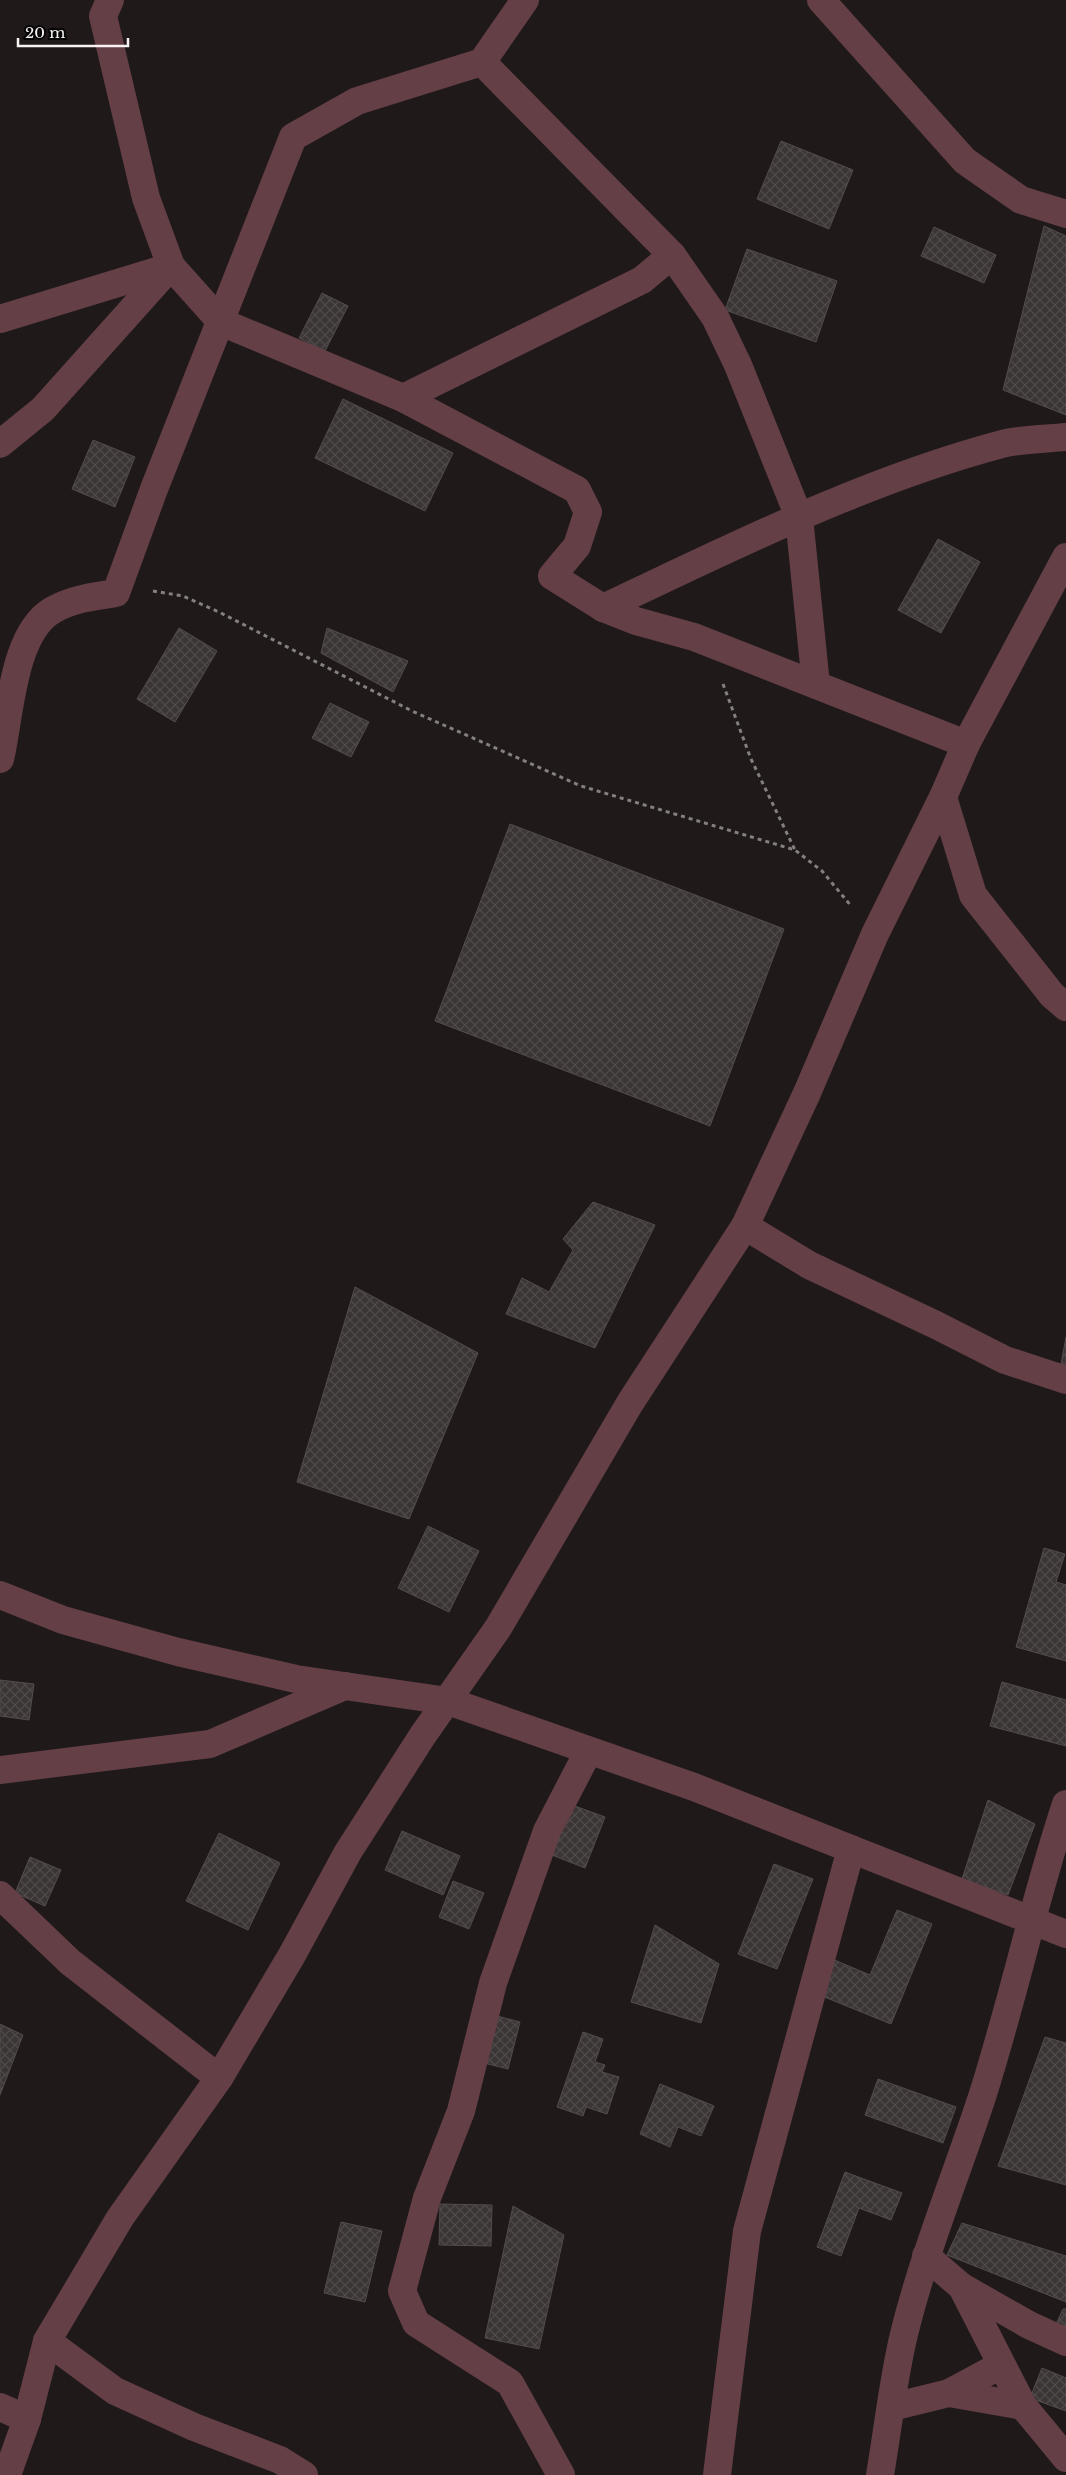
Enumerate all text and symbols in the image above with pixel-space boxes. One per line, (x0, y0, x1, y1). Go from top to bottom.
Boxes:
scale bar (18, 15, 128, 47)
text: 20 m (25, 23, 65, 42)

